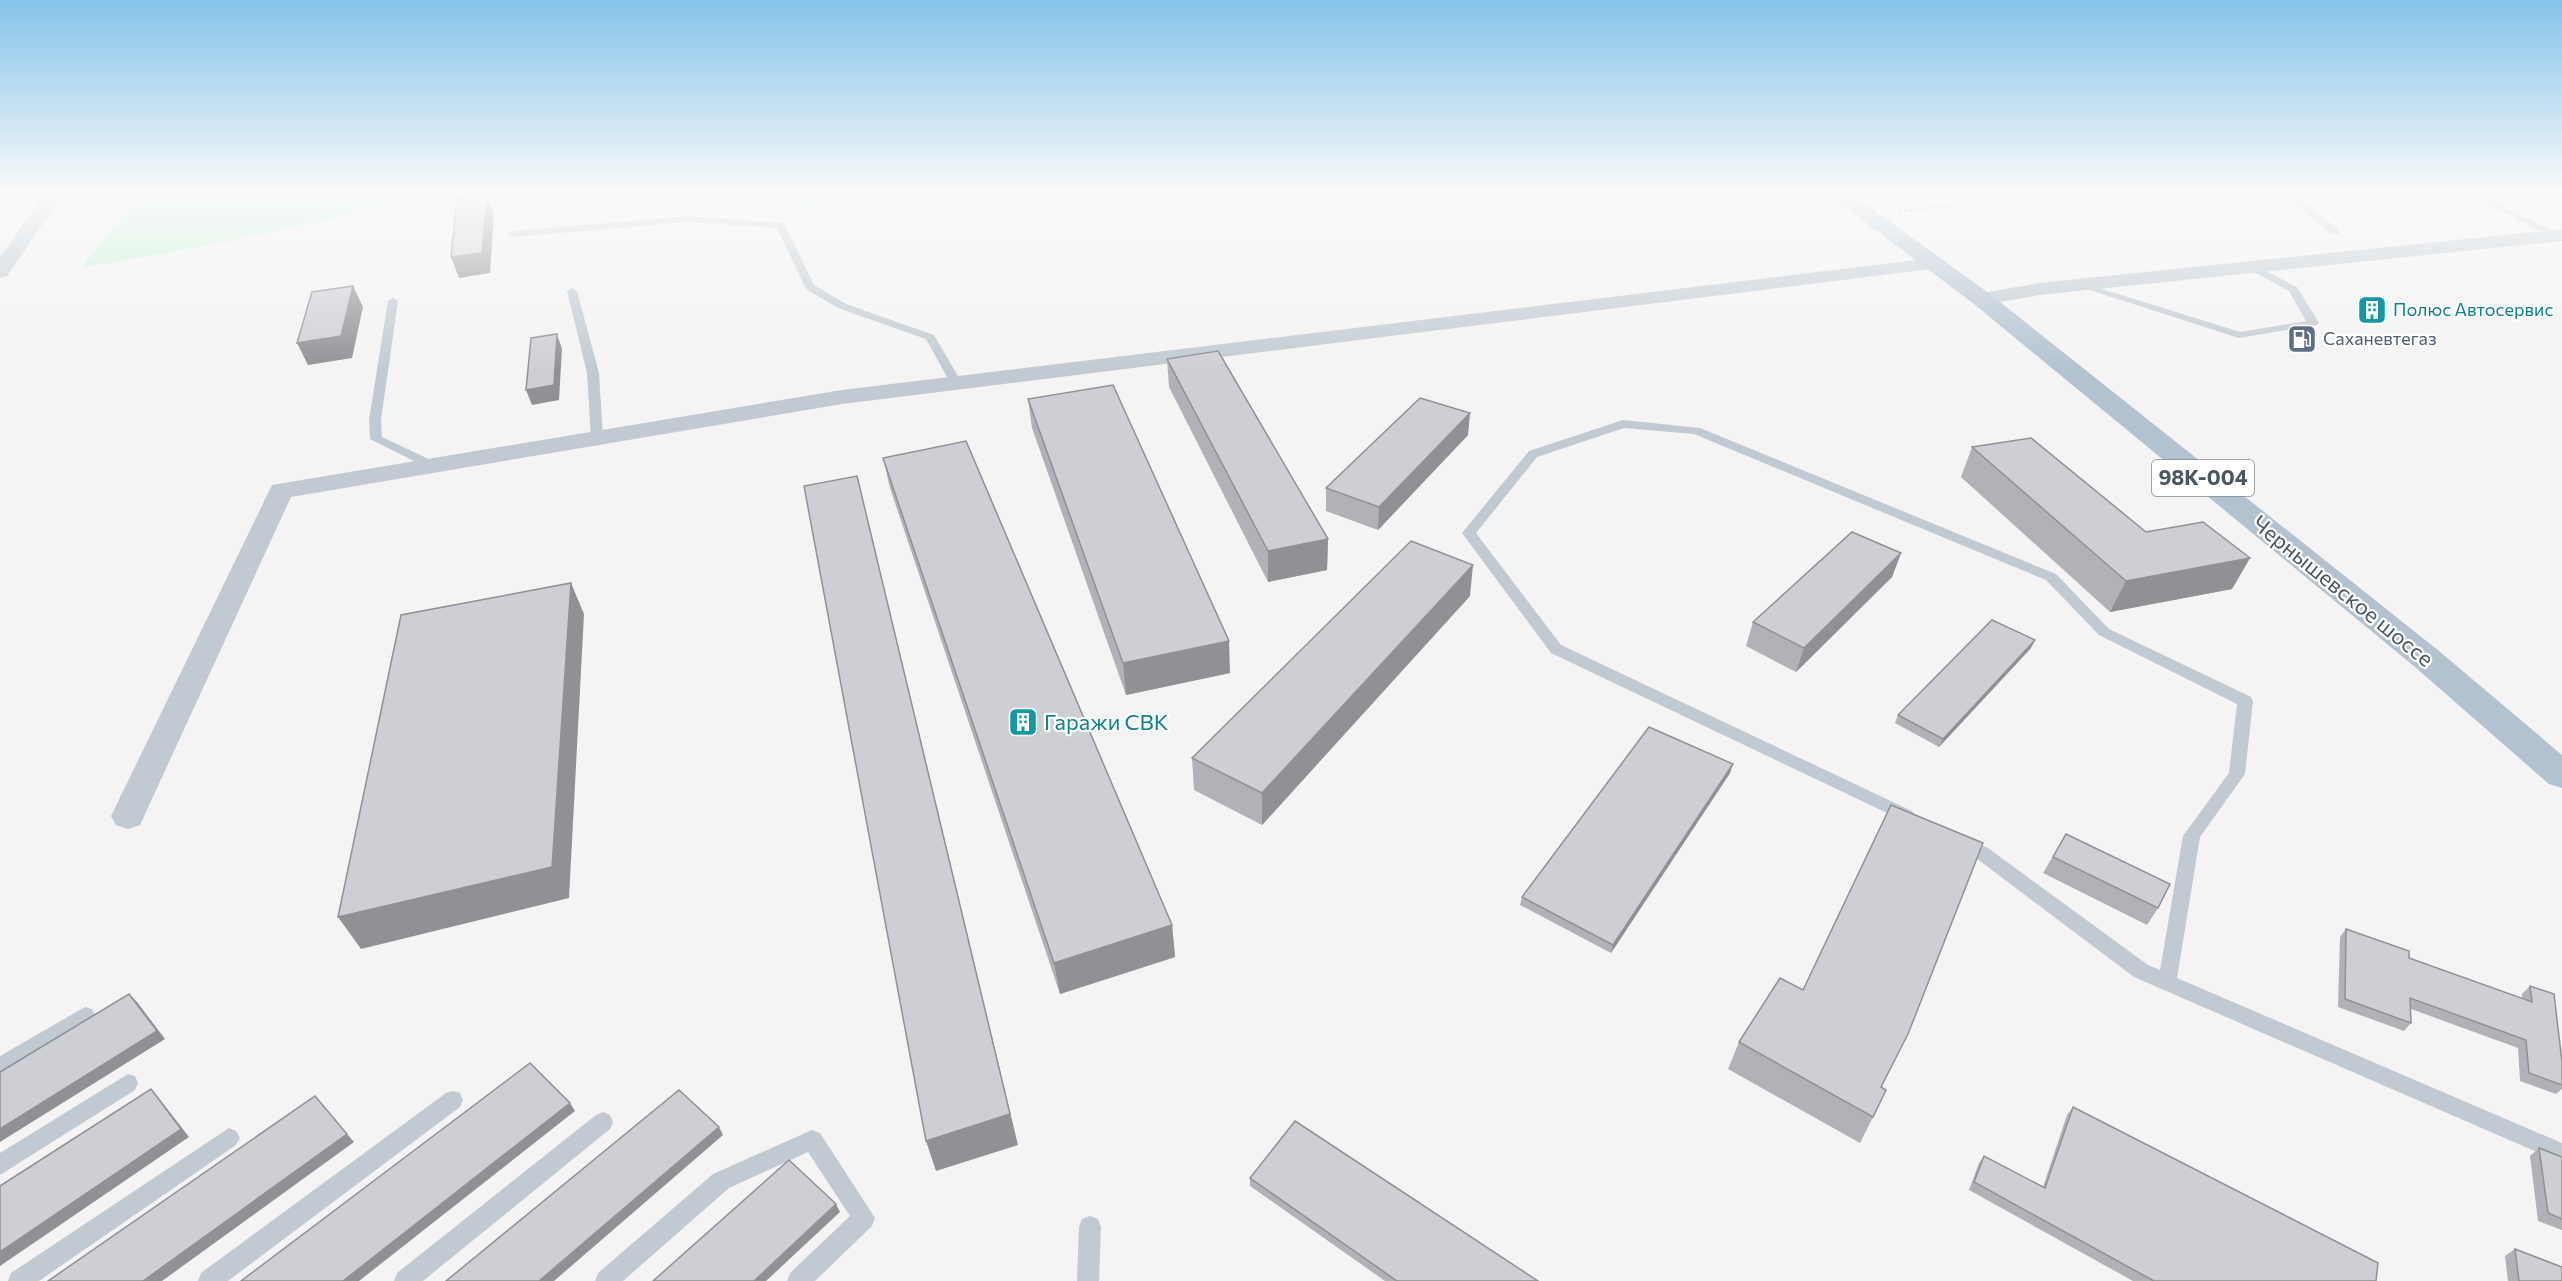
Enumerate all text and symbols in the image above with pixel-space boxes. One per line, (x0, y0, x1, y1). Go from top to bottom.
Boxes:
building icon: Полюс Автосервис (2356, 294, 2388, 326)
place label: Полюс Автосервис (2393, 298, 2553, 320)
fuel station icon: Саханевтегаз (2286, 323, 2318, 355)
place label: Саханевтегаз (2323, 327, 2437, 349)
road number: 98К-004 (2152, 460, 2254, 496)
street label: Чернышевское шоссе (2247, 509, 2439, 672)
building icon: Гаражи СВК (1007, 706, 1039, 738)
place label: Гаражи СВК (1044, 708, 1169, 735)

